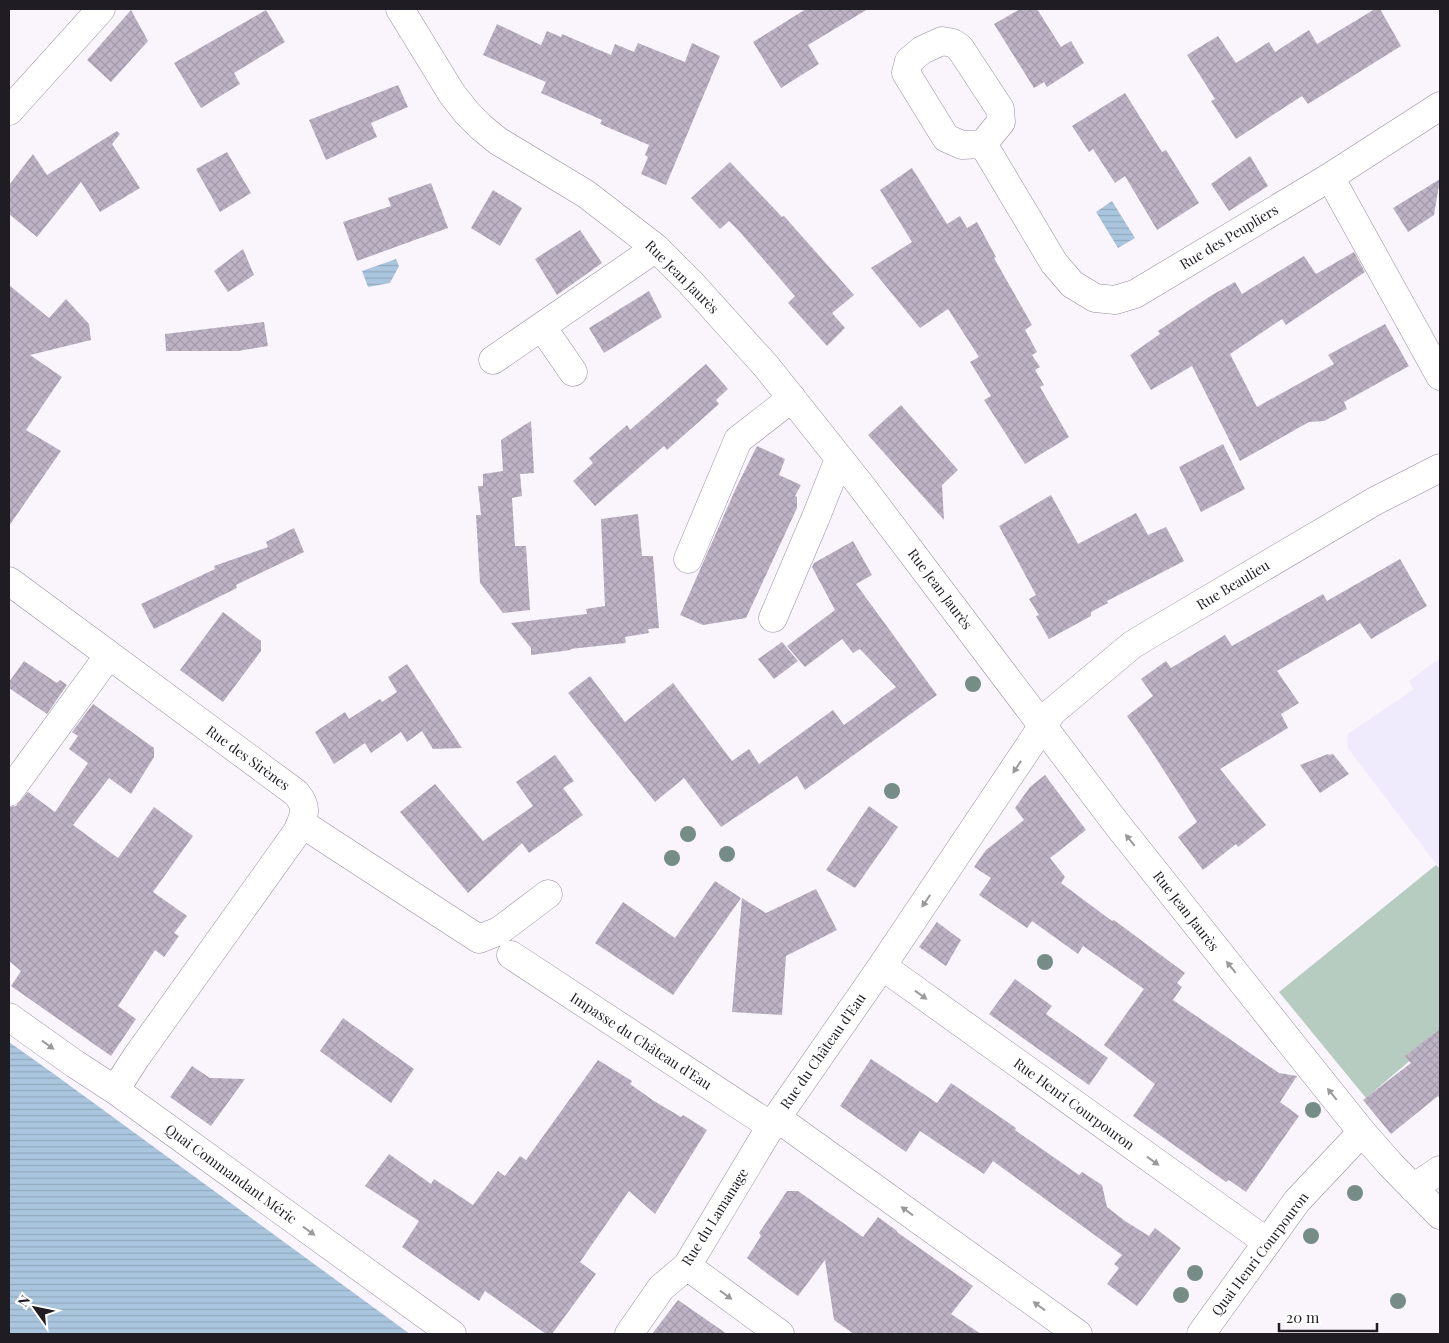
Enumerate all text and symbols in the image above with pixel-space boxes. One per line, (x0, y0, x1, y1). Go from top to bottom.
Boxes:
street label: Rue des Peupliers (1176, 200, 1282, 274)
street label: Rue Jean Jaurès (641, 236, 723, 318)
street label: Rue Jean Jaurès (904, 544, 977, 633)
street label: Rue Beaulieu (1193, 555, 1273, 614)
street label: Rue des Sirènes (203, 721, 294, 794)
one-way arrow (1012, 760, 1022, 773)
one-way arrow (1124, 834, 1135, 847)
street label: Rue Jean Jaurès (1149, 867, 1224, 955)
one-way arrow (921, 894, 931, 908)
one-way arrow (1225, 961, 1236, 974)
street label: Impasse du Château d'Eau (567, 988, 716, 1093)
street label: Rue du Château d'Eau (775, 989, 870, 1112)
one-way arrow (914, 990, 928, 1000)
one-way arrow (42, 1040, 55, 1050)
street label: Rue Henri Courpouron (1010, 1053, 1139, 1154)
one-way arrow (1327, 1088, 1338, 1101)
street label: Quai Commandant Méric (162, 1119, 301, 1228)
one-way arrow (1146, 1156, 1160, 1166)
street label: Rue du Lamanage (677, 1164, 752, 1269)
street label: Quai Henri Courpouron (1207, 1187, 1313, 1319)
one-way arrow (900, 1206, 913, 1216)
one-way arrow (302, 1226, 316, 1236)
north arrow (10, 1283, 60, 1333)
one-way arrow (719, 1290, 733, 1300)
text: N (13, 1291, 34, 1310)
scale bar (1279, 1300, 1376, 1332)
one-way arrow (1032, 1301, 1045, 1311)
text: 20 m (1286, 1307, 1320, 1327)

